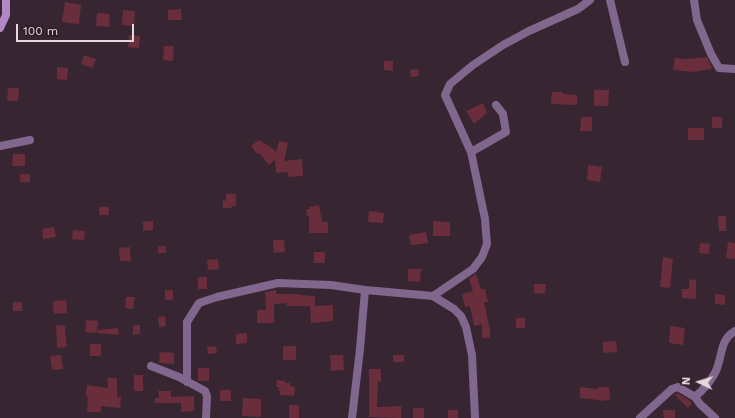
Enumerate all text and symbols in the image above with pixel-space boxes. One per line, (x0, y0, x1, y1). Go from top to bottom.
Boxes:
scale bar (18, 16, 136, 42)
text: 100 m (23, 24, 58, 38)
north arrow (679, 362, 719, 402)
text: N (680, 377, 693, 386)

